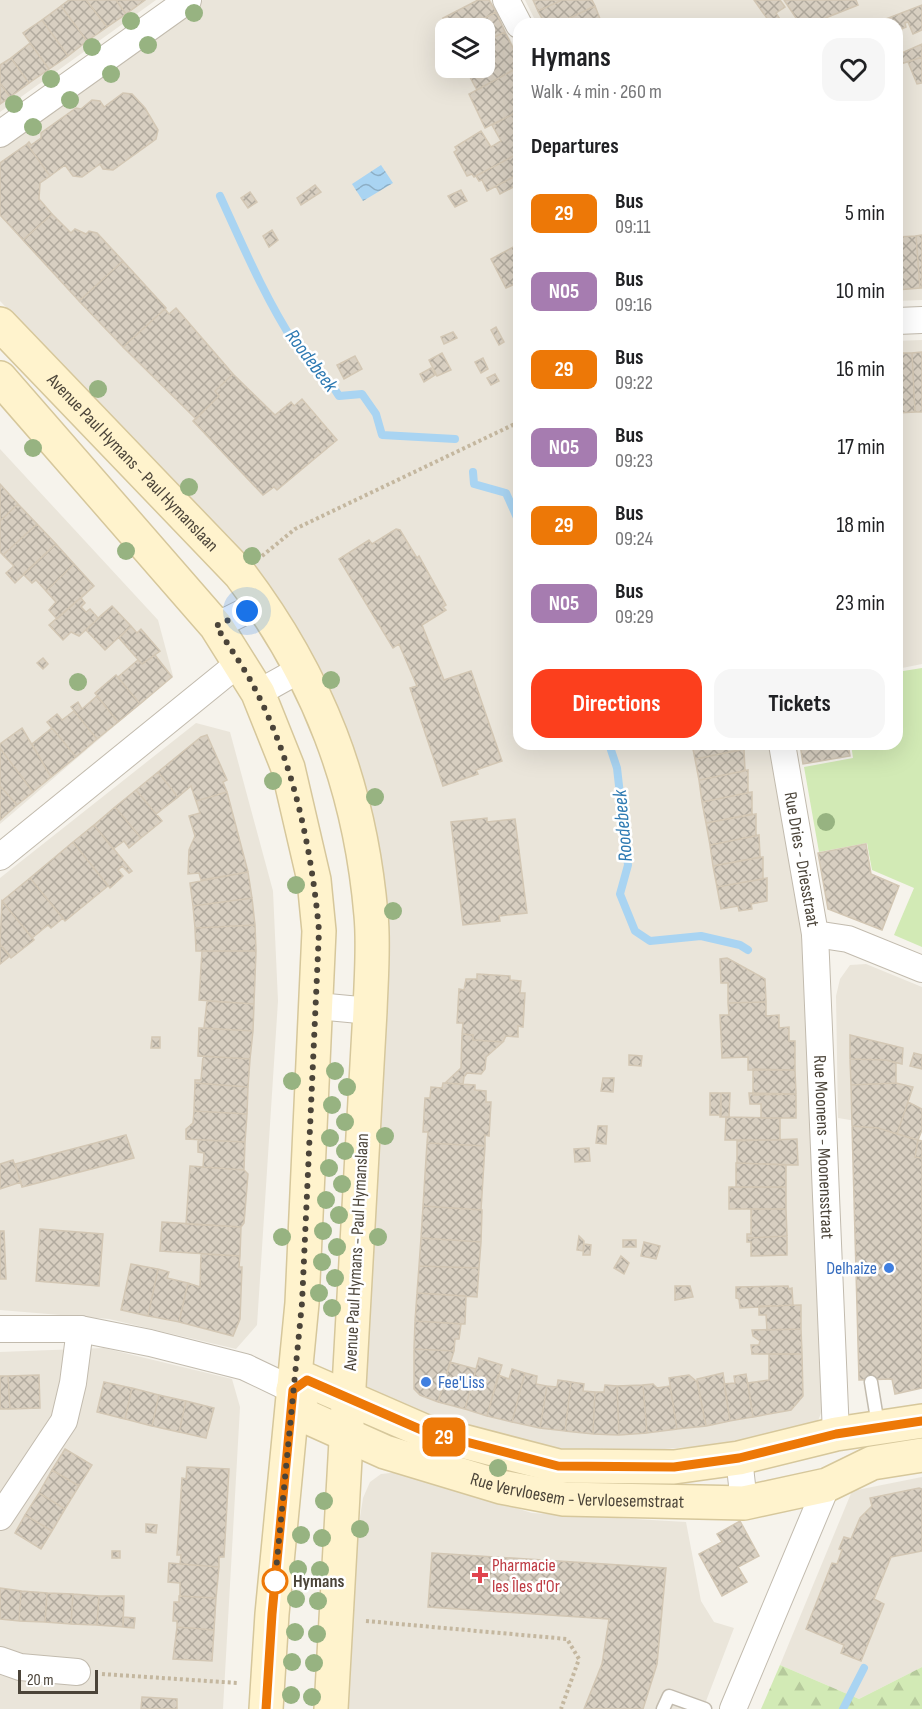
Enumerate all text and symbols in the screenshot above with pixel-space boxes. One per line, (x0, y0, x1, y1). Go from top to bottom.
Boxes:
map controls (435, 18, 495, 78)
button: layers (435, 18, 495, 78)
button: heart (822, 38, 885, 101)
text: Hymans (531, 41, 611, 74)
text: Walk · 4 min · 260 m (531, 80, 662, 104)
text: Departures (531, 133, 619, 160)
text: Bus (615, 188, 644, 215)
text: 5 min (845, 200, 885, 227)
text: 29 (554, 201, 574, 226)
text: 09:11 (615, 215, 651, 239)
text: Bus (615, 266, 644, 293)
text: 10 min (836, 278, 885, 305)
text: N05 (549, 279, 579, 304)
text: 09:16 (615, 293, 652, 317)
water label: Roodebeek (280, 325, 343, 397)
text: Bus (615, 344, 644, 371)
text: 16 min (837, 356, 885, 383)
text: 29 (554, 357, 574, 382)
street label: Avenue Paul Hymans - Paul Hymanslaan (42, 369, 223, 556)
text: 09:22 (615, 371, 653, 395)
text: Bus (615, 422, 644, 449)
text: 17 min (837, 434, 885, 461)
text: N05 (549, 435, 579, 460)
text: 09:23 (615, 449, 653, 473)
text: Bus (615, 500, 644, 527)
text: 18 min (837, 512, 885, 539)
text: 29 (554, 513, 574, 538)
text: 09:24 (615, 527, 653, 551)
text: Bus (615, 578, 644, 605)
text: 23 min (836, 590, 885, 617)
text: N05 (549, 591, 579, 616)
your location (232, 596, 262, 626)
text: 09:29 (615, 605, 654, 629)
button: Directions (531, 669, 702, 738)
button: Tickets (714, 669, 885, 738)
water label: Roodebeek (608, 788, 638, 863)
street label: Rue Dries - Driesstraat (779, 790, 824, 929)
street label: Rue Moonens - Moonensstraat (809, 1055, 838, 1240)
street label: Avenue Paul Hymans - Paul Hymanslaan (340, 1133, 373, 1372)
place label: Delhaize (826, 1258, 877, 1279)
marker: Delhaize (882, 1261, 896, 1275)
place label: Fee'Liss (438, 1372, 485, 1393)
marker: Fee'Liss (419, 1375, 433, 1389)
line badge: 29 (417, 1418, 471, 1456)
text: 29 (434, 1425, 454, 1450)
street label: Rue Vervloesem - Vervloesemstraat (468, 1468, 685, 1513)
place label: Pharmacie les Îles d'Or (492, 1555, 560, 1597)
marker: Hymans (262, 1568, 288, 1594)
marker: Pharmacie les Îles d'Or (473, 1568, 487, 1582)
place label: Hymans (293, 1571, 344, 1592)
scale bar (18, 1667, 98, 1694)
text: 20 m (27, 1671, 54, 1690)

